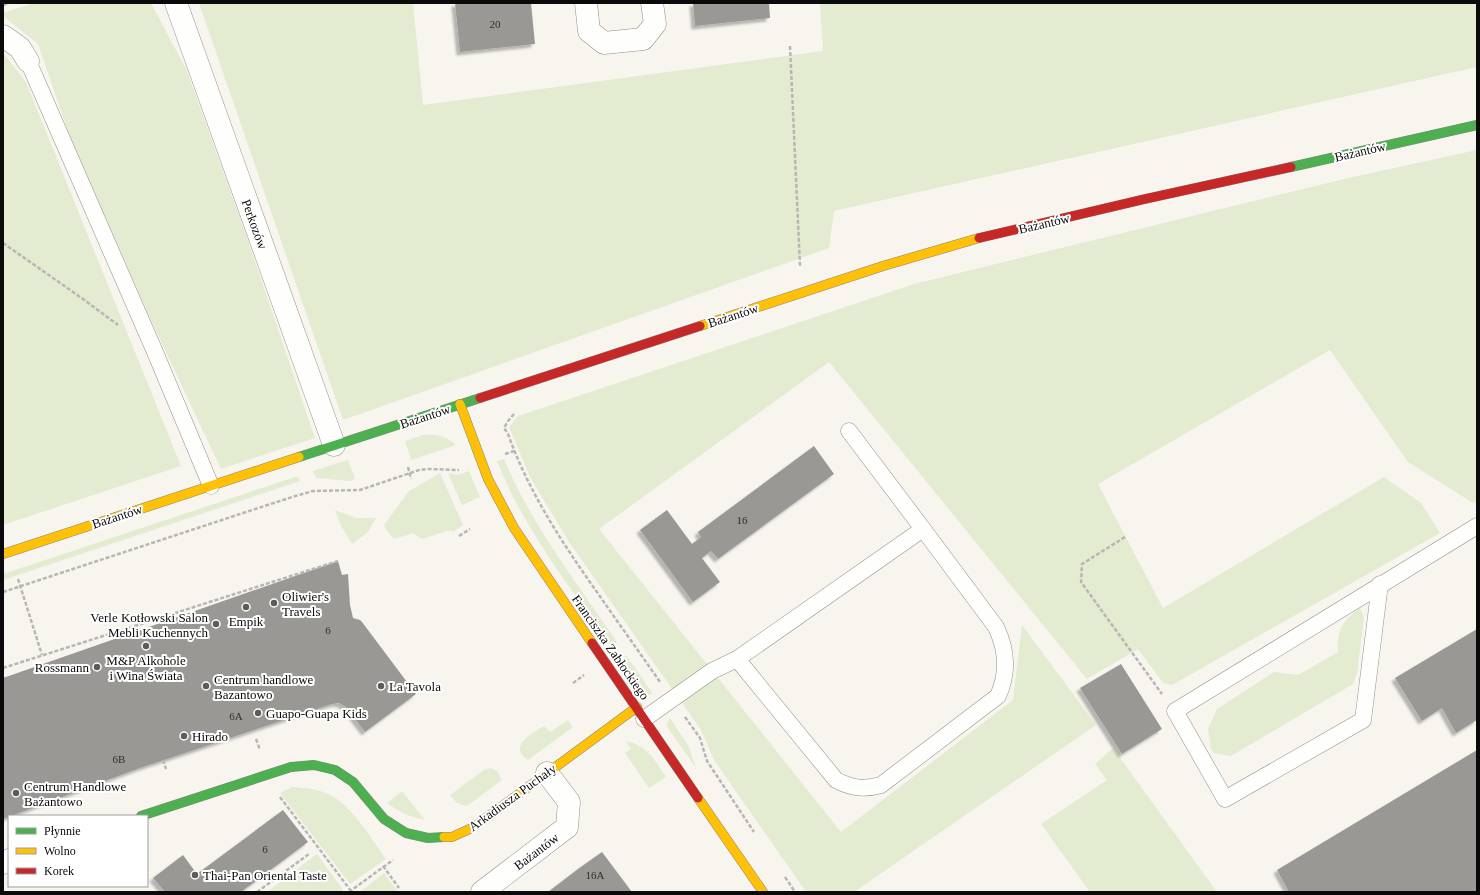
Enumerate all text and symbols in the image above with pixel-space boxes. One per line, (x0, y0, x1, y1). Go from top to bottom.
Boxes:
house number: 20 (490, 18, 501, 30)
street label: Bażantów (1333, 138, 1388, 165)
street label: Perkozów (239, 197, 271, 252)
street label: Bażantów (1017, 210, 1072, 237)
street label: Bażantów (706, 300, 761, 331)
street label: Bażantów (398, 401, 453, 432)
street label: Bażantów (90, 501, 145, 532)
house number: 16 (737, 514, 748, 526)
place label: Oliwier's Travels (282, 589, 329, 619)
street label: Franciszka Zabłockiego (569, 592, 652, 703)
marker: Oliwier's Travels (269, 598, 279, 608)
marker: Empik (241, 602, 251, 612)
place label: Verle Kotłowski Salon Mebli Kuchennych (90, 610, 208, 640)
place label: Empik (229, 614, 264, 629)
marker: Verle Kotłowski Salon Mebli Kuchennych (211, 619, 221, 629)
house number: 6 (325, 624, 331, 636)
marker: M&P Alkohole i Wina Świata (141, 641, 151, 651)
place label: M&P Alkohole i Wina Świata (106, 653, 186, 683)
place label: Rossmann (35, 660, 89, 675)
marker: Rossmann (92, 662, 102, 672)
place label: Centrum handlowe Bazantowo (214, 672, 314, 702)
place label: La Tavola (389, 679, 441, 694)
marker: Centrum handlowe Bazantowo (201, 681, 211, 691)
marker: La Tavola (376, 681, 386, 691)
place label: Guapo-Guapa Kids (266, 706, 367, 721)
marker: Guapo-Guapa Kids (253, 708, 263, 718)
house number: 6A (229, 710, 243, 722)
place label: Hirado (192, 729, 228, 744)
marker: Hirado (179, 731, 189, 741)
house number: 6B (113, 753, 125, 765)
street label: Arkadiusza Puchały (466, 760, 559, 834)
place label: Centrum Handlowe Bażantowo (24, 779, 126, 809)
marker: Centrum Handlowe Bażantowo (11, 788, 21, 798)
legend (8, 815, 148, 887)
text: Płynnie (44, 824, 81, 838)
street label: Bażantów (511, 829, 562, 873)
house number: 6 (262, 843, 268, 855)
text: Wolno (44, 844, 76, 858)
text: Korek (44, 864, 74, 878)
place label: Thai-Pan Oriental Taste (203, 868, 327, 883)
house number: 16A (586, 869, 605, 881)
marker: Thai-Pan Oriental Taste (190, 870, 200, 880)

